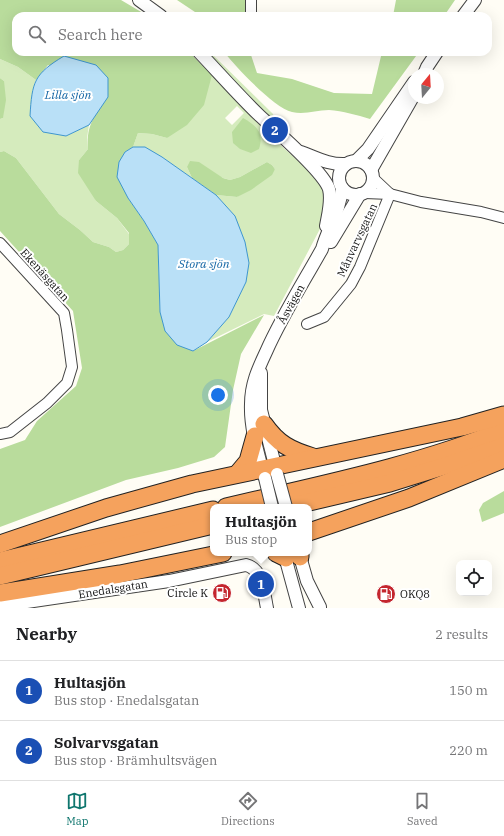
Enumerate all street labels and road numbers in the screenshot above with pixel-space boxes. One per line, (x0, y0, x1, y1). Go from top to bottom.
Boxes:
street label: Månvarvsgatan (334, 201, 380, 279)
street label: Ekenäsgatan (18, 246, 72, 304)
street label: Åsvägen (274, 282, 308, 326)
street label: Enedalsgatan (77, 577, 149, 601)

